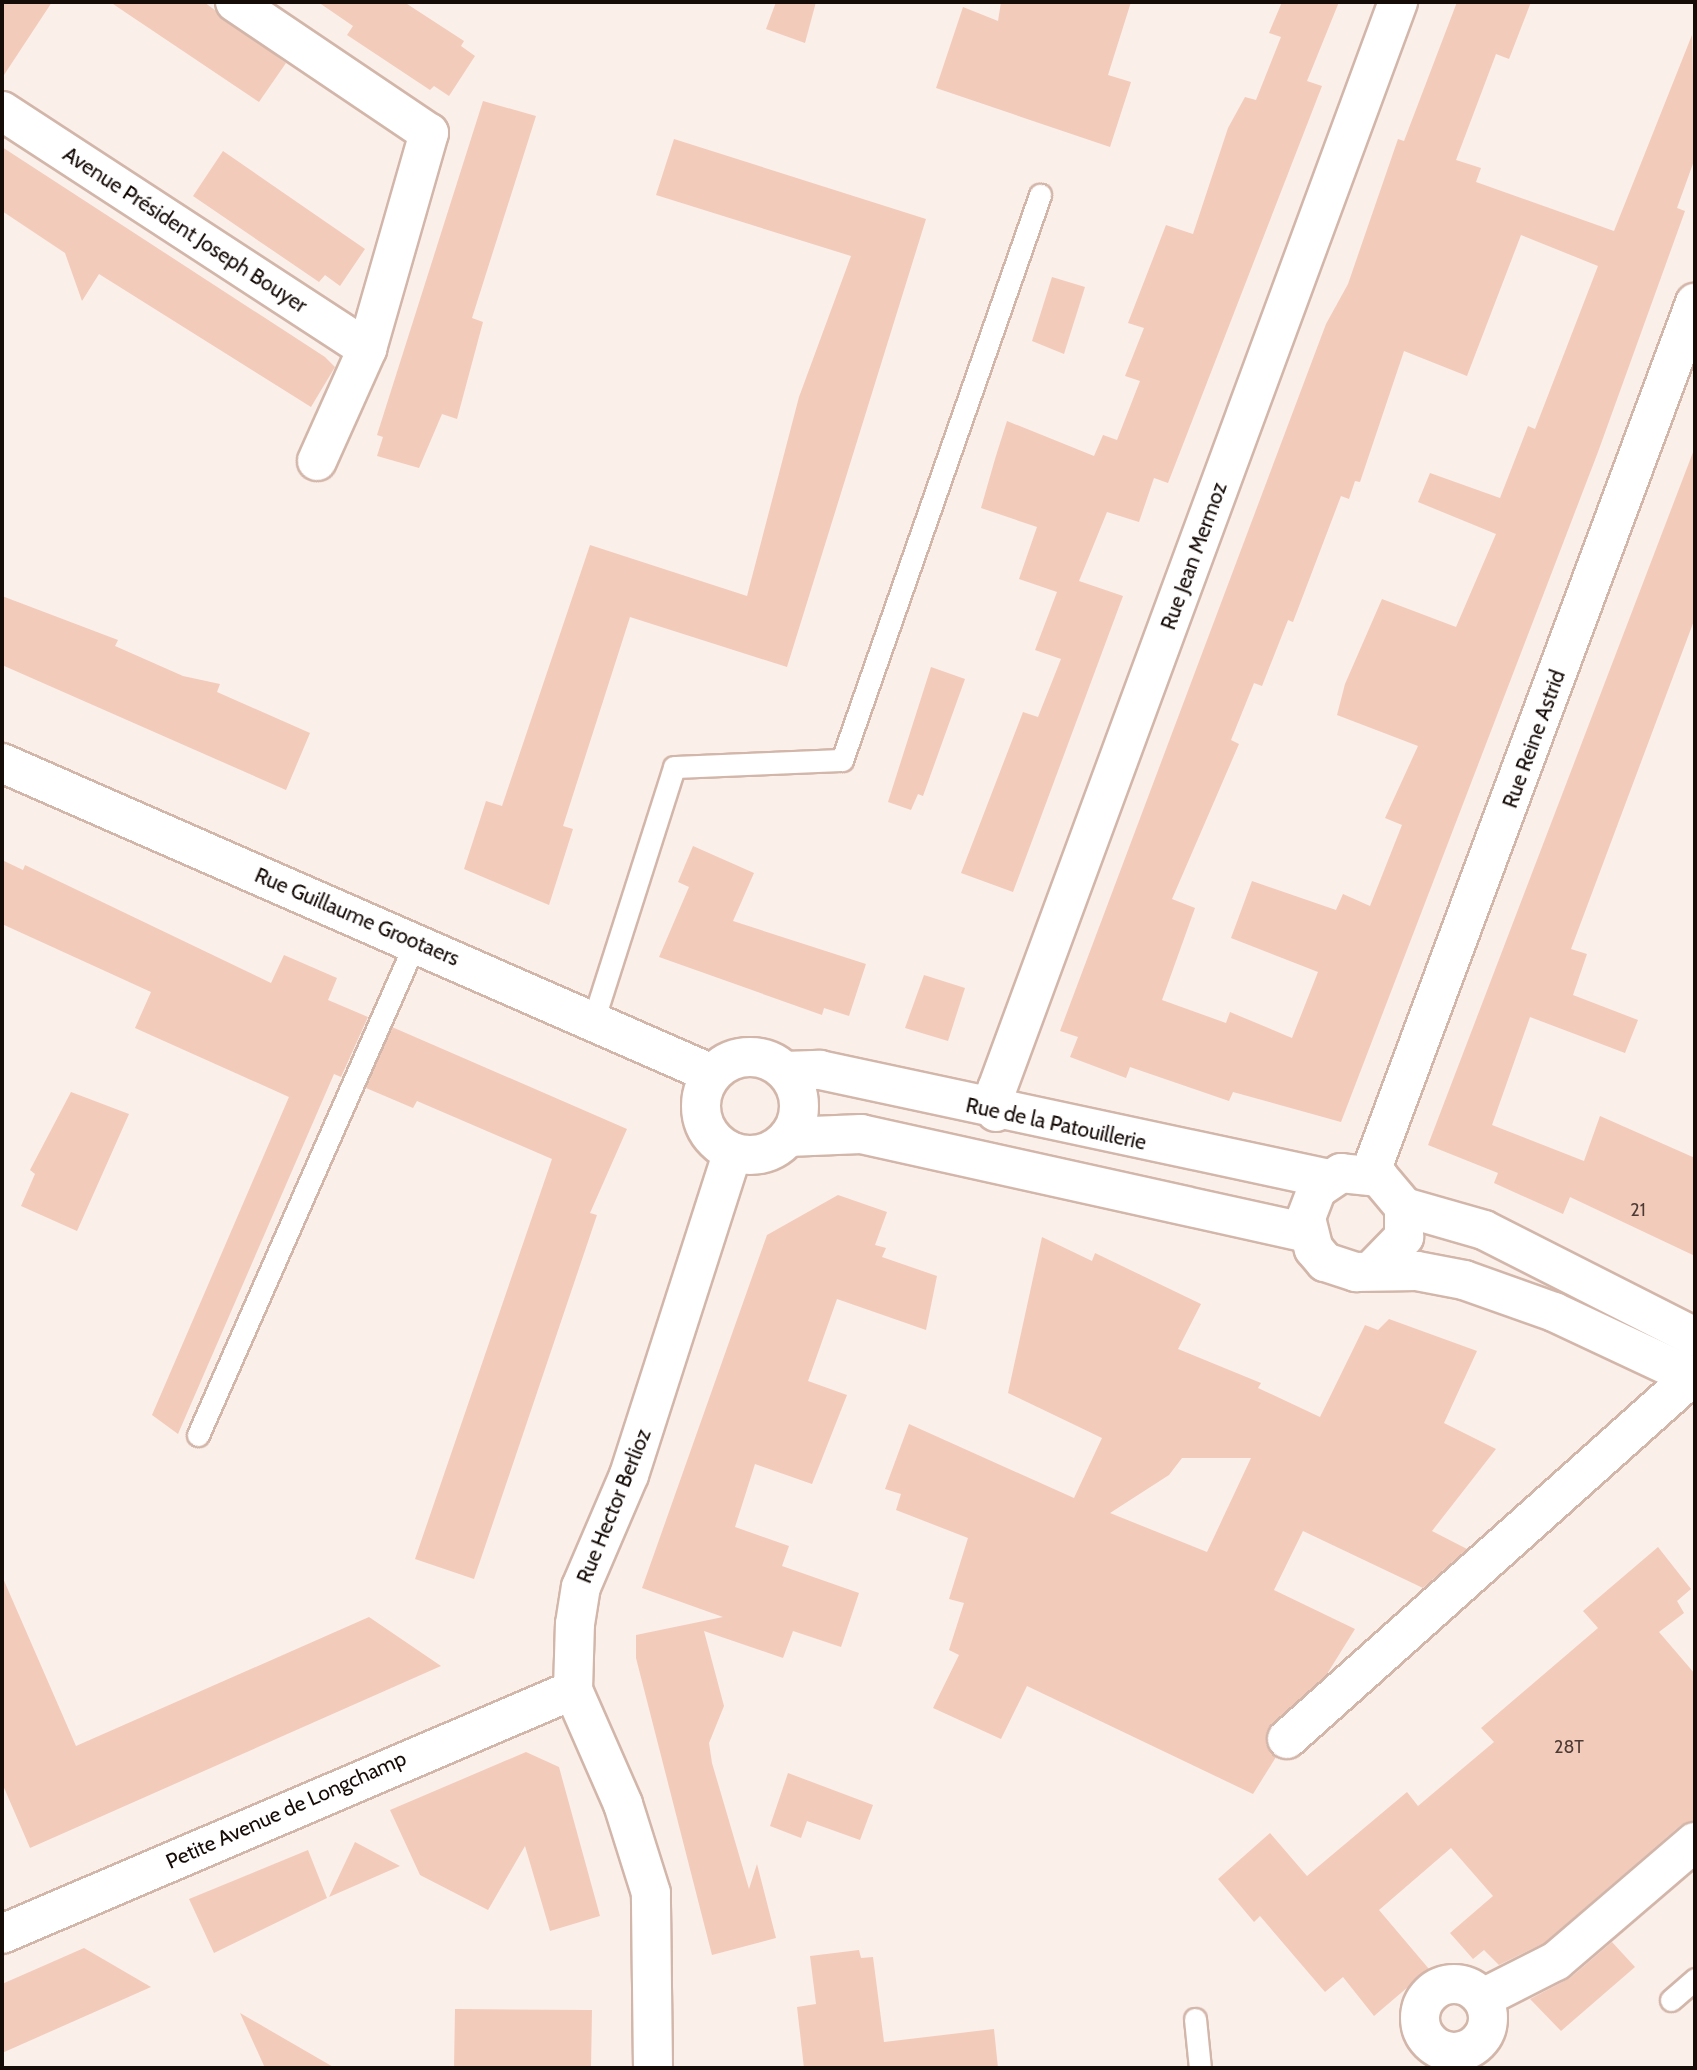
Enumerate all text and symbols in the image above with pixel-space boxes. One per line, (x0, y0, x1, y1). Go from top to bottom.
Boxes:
street label: Avenue Président Joseph Bouyer (58, 142, 312, 318)
street label: Rue Jean Mermoz (1156, 479, 1232, 633)
street label: Rue Reine Astrid (1497, 667, 1571, 811)
street label: Rue Guillaume Grootaers (251, 862, 463, 972)
street label: Rue de la Patouillerie (964, 1093, 1148, 1155)
house number: 21 (1630, 1199, 1646, 1221)
street label: Rue Hector Berlioz (572, 1425, 656, 1587)
house number: 28T (1554, 1736, 1584, 1758)
street label: Petite Avenue de Longchamp (162, 1746, 410, 1874)

